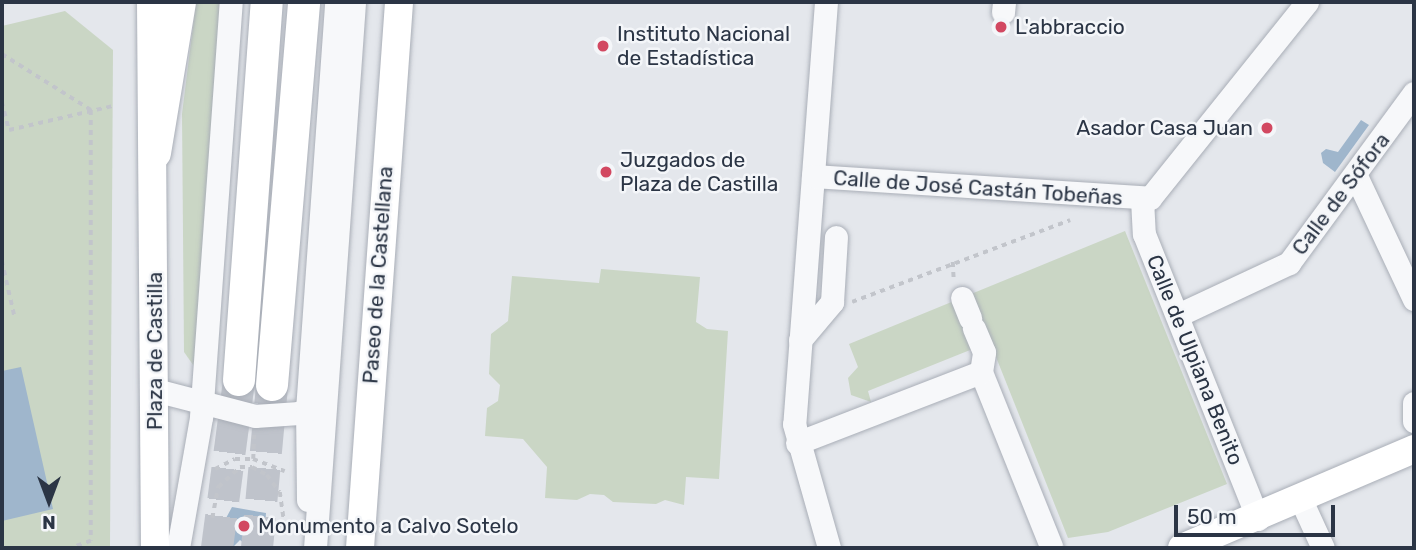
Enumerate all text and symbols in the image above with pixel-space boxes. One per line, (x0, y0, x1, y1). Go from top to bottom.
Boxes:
place label: L'abbraccio (1015, 14, 1125, 40)
marker: L'abbraccio (993, 19, 1009, 35)
place label: Instituto Nacional de Estadística (617, 21, 790, 71)
marker: Instituto Nacional de Estadística (595, 38, 611, 54)
place label: Asador Casa Juan (1076, 115, 1253, 141)
marker: Asador Casa Juan (1259, 120, 1275, 136)
street label: Calle de Sófora (1287, 128, 1395, 260)
place label: Juzgados de Plaza de Castilla (620, 147, 778, 197)
marker: Juzgados de Plaza de Castilla (598, 164, 614, 180)
street label: Paseo de la Castellana (358, 165, 398, 385)
street label: Calle de José Castán Tobeñas (832, 165, 1124, 211)
street label: Calle de Ulpiana Benito (1141, 251, 1249, 469)
street label: Plaza de Castilla (142, 272, 168, 430)
north arrow (14, 466, 84, 536)
scale bar (1178, 490, 1339, 534)
text: 50 m (1187, 504, 1237, 529)
text: N (42, 511, 56, 534)
place label: Monumento a Calvo Sotelo (258, 513, 519, 539)
marker: Monumento a Calvo Sotelo (236, 518, 252, 534)

